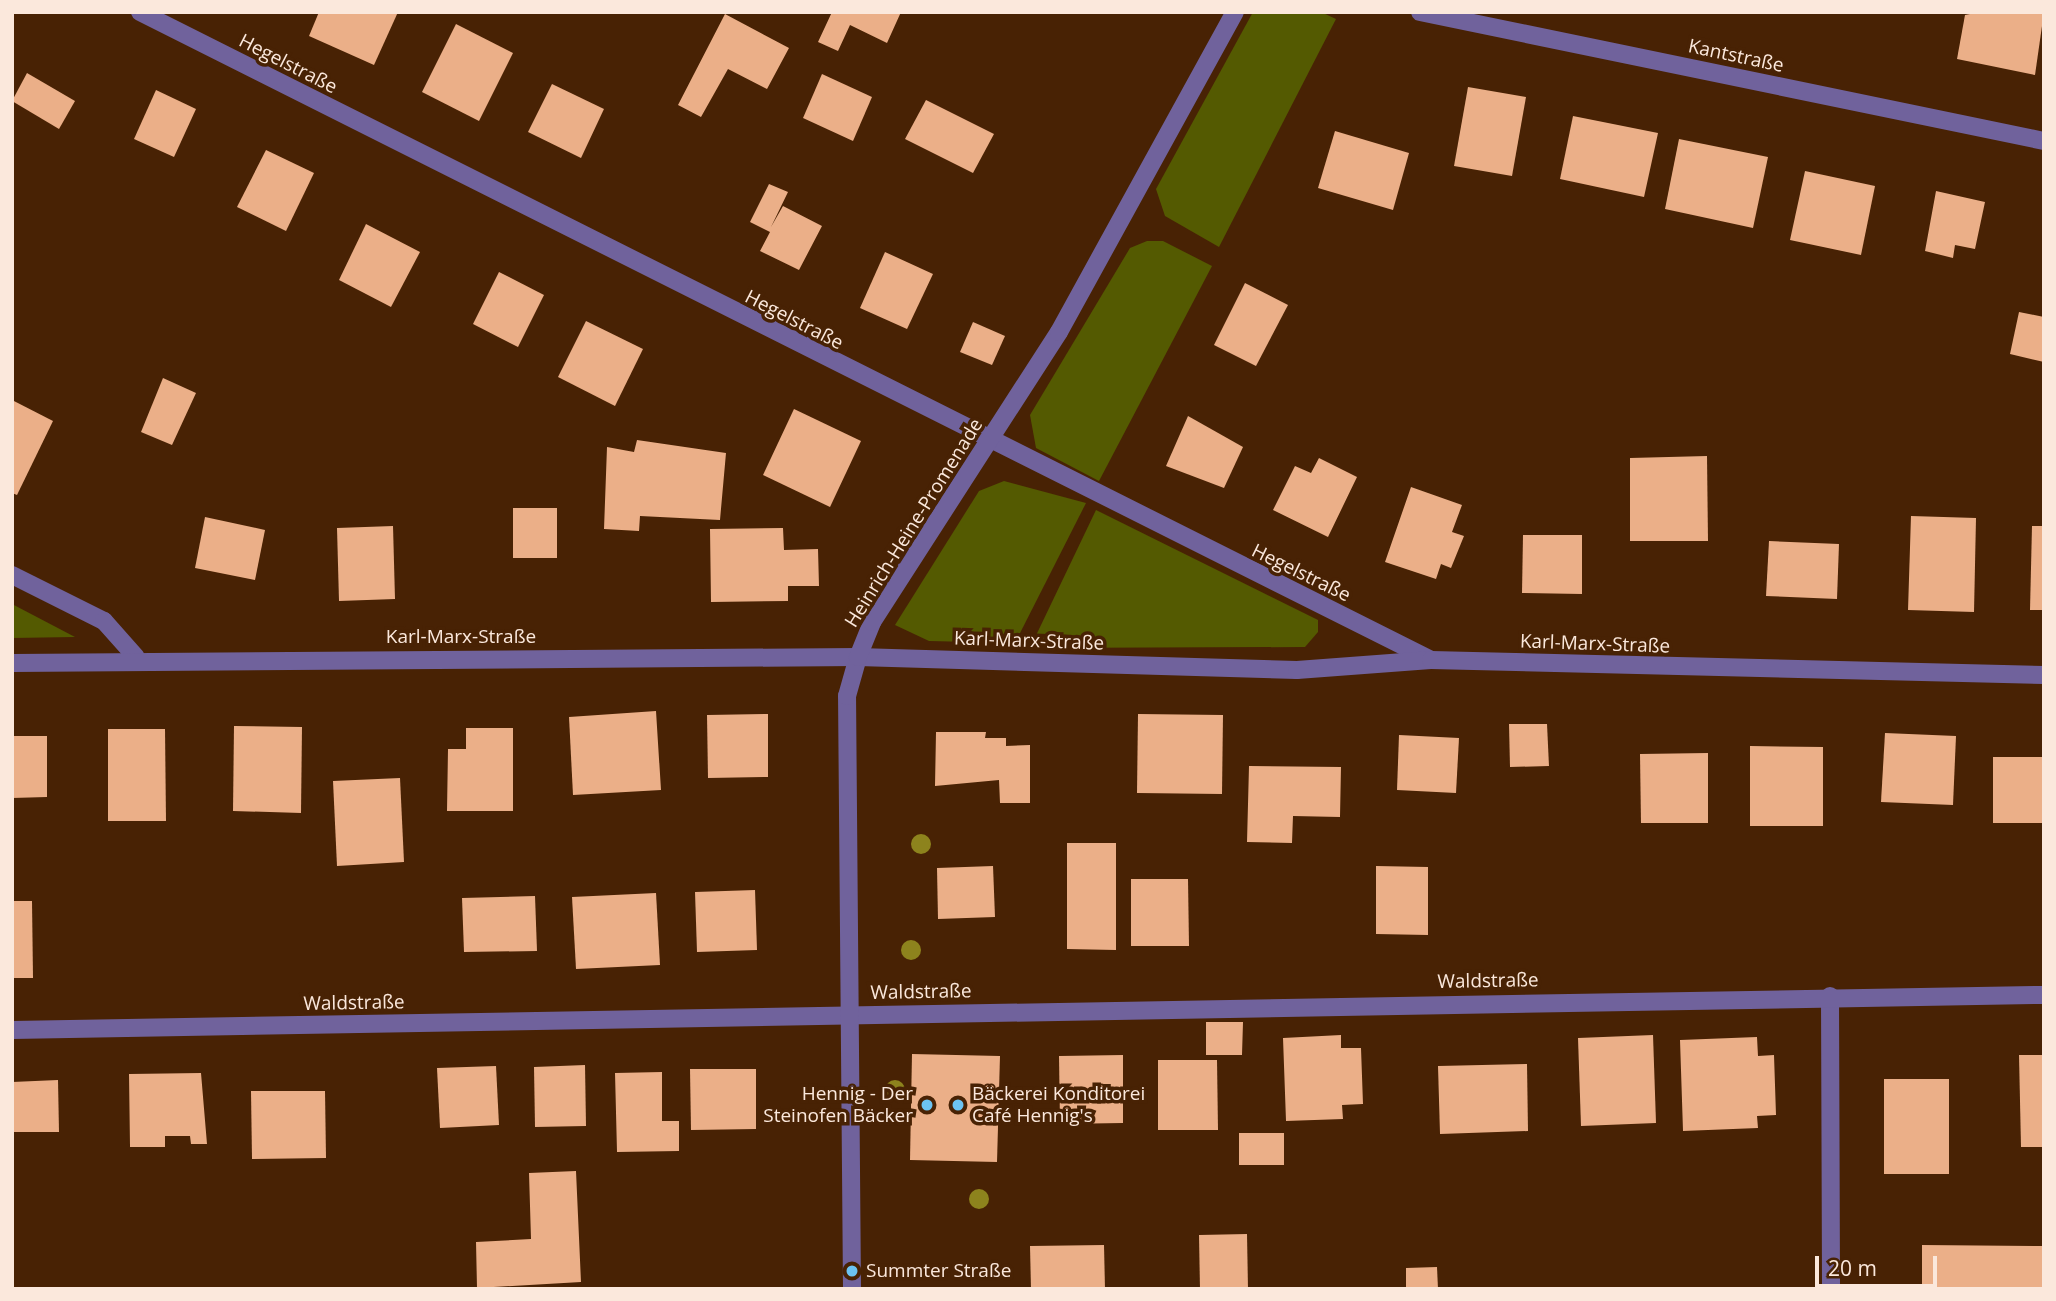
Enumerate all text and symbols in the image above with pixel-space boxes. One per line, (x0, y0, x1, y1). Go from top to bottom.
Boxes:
street label: Hegelstraße (235, 30, 341, 98)
street label: Kantstraße (1686, 35, 1786, 77)
street label: Hegelstraße (741, 286, 847, 354)
street label: Heinrich-Heine-Promenade (840, 414, 988, 632)
street label: Hegelstraße (1248, 539, 1354, 607)
street label: Karl-Marx-Straße (386, 626, 536, 648)
street label: Karl-Marx-Straße (953, 627, 1105, 655)
street label: Karl-Marx-Straße (1519, 630, 1671, 658)
street label: Waldstraße (1437, 969, 1539, 993)
street label: Waldstraße (870, 980, 972, 1004)
street label: Waldstraße (303, 991, 405, 1015)
place label: Hennig - Der Steinofen Bäcker (763, 1083, 913, 1127)
place label: Bäckerei Konditorei Café Hennig's (972, 1083, 1145, 1127)
marker: Hennig - Der Steinofen Bäcker (919, 1097, 935, 1113)
marker: Bäckerei Konditorei Café Hennig's (950, 1097, 966, 1113)
scale bar (1818, 1242, 1940, 1286)
text: 20 m (1828, 1254, 1877, 1282)
place label: Summter Straße (866, 1260, 1011, 1282)
marker: Summter Straße (844, 1263, 860, 1279)

